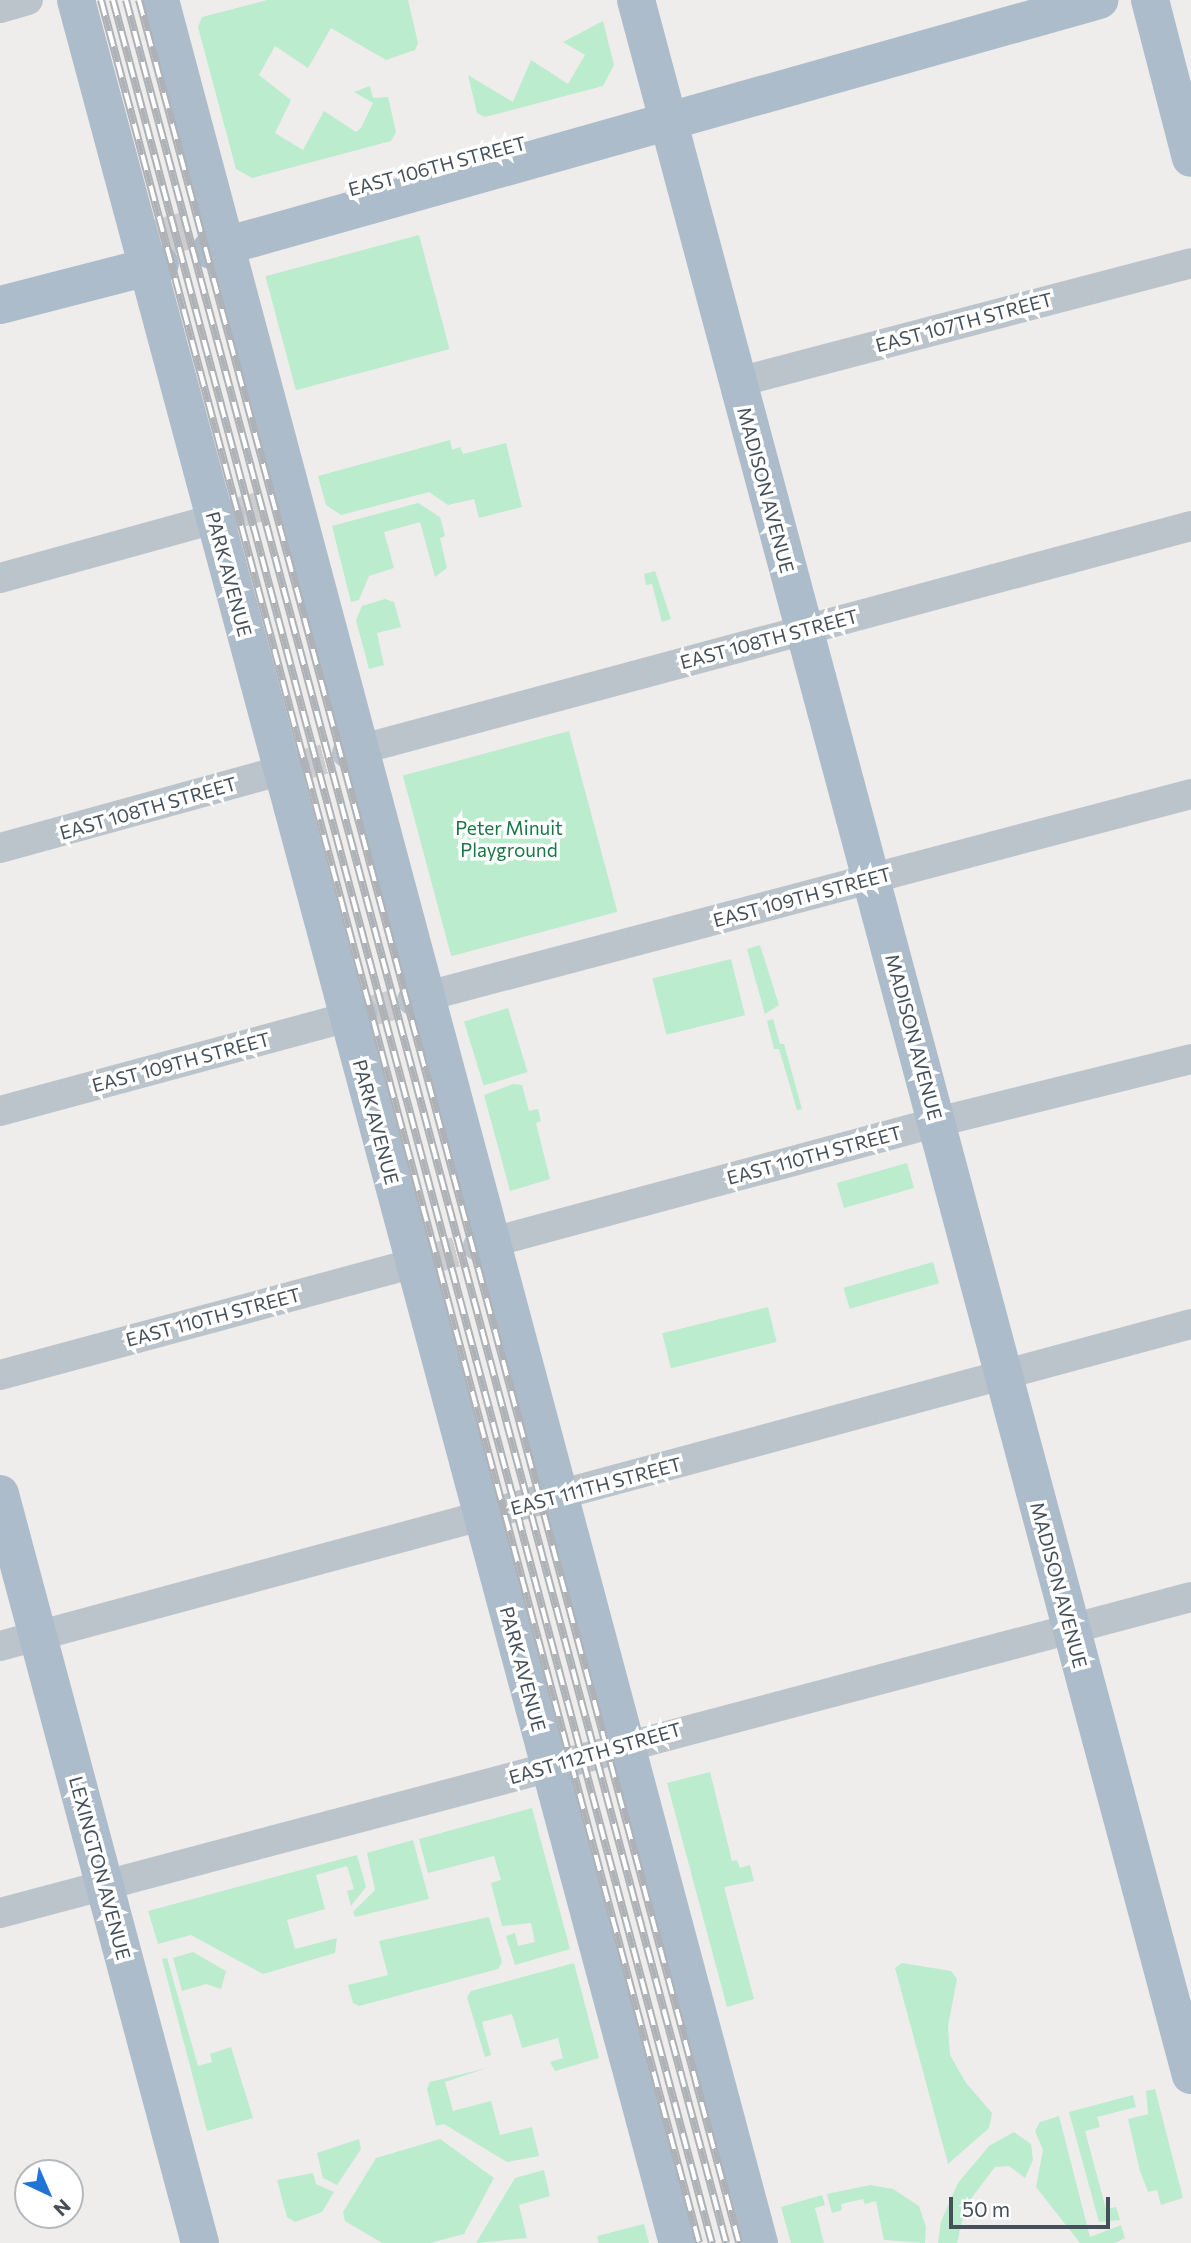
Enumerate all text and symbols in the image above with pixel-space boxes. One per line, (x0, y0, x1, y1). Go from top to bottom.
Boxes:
street label: EAST 106TH STREET (346, 131, 528, 201)
street label: EAST 107TH STREET (873, 287, 1055, 357)
street label: MADISON AVENUE (733, 405, 799, 575)
street label: PARK AVENUE (201, 509, 257, 639)
street label: EAST 108TH STREET (678, 604, 860, 674)
street label: EAST 108TH STREET (57, 772, 239, 844)
park label: Peter Minuit Playground (455, 817, 563, 861)
street label: EAST 109TH STREET (711, 862, 893, 932)
street label: MADISON AVENUE (881, 952, 947, 1122)
street label: EAST 109TH STREET (90, 1027, 272, 1097)
street label: PARK AVENUE (348, 1057, 404, 1187)
street label: EAST 110TH STREET (724, 1121, 904, 1189)
street label: EAST 110TH STREET (123, 1283, 303, 1351)
street label: EAST 111TH STREET (508, 1452, 684, 1520)
street label: MADISON AVENUE (1026, 1500, 1092, 1670)
street label: PARK AVENUE (495, 1604, 551, 1734)
street label: EAST 112TH STREET (506, 1717, 684, 1789)
street label: LEXINGTON AVENUE (65, 1774, 135, 1962)
north arrow (14, 2159, 84, 2229)
scale bar (953, 2184, 1114, 2228)
text: N (49, 2195, 76, 2221)
text: 50 m (962, 2196, 1010, 2221)

